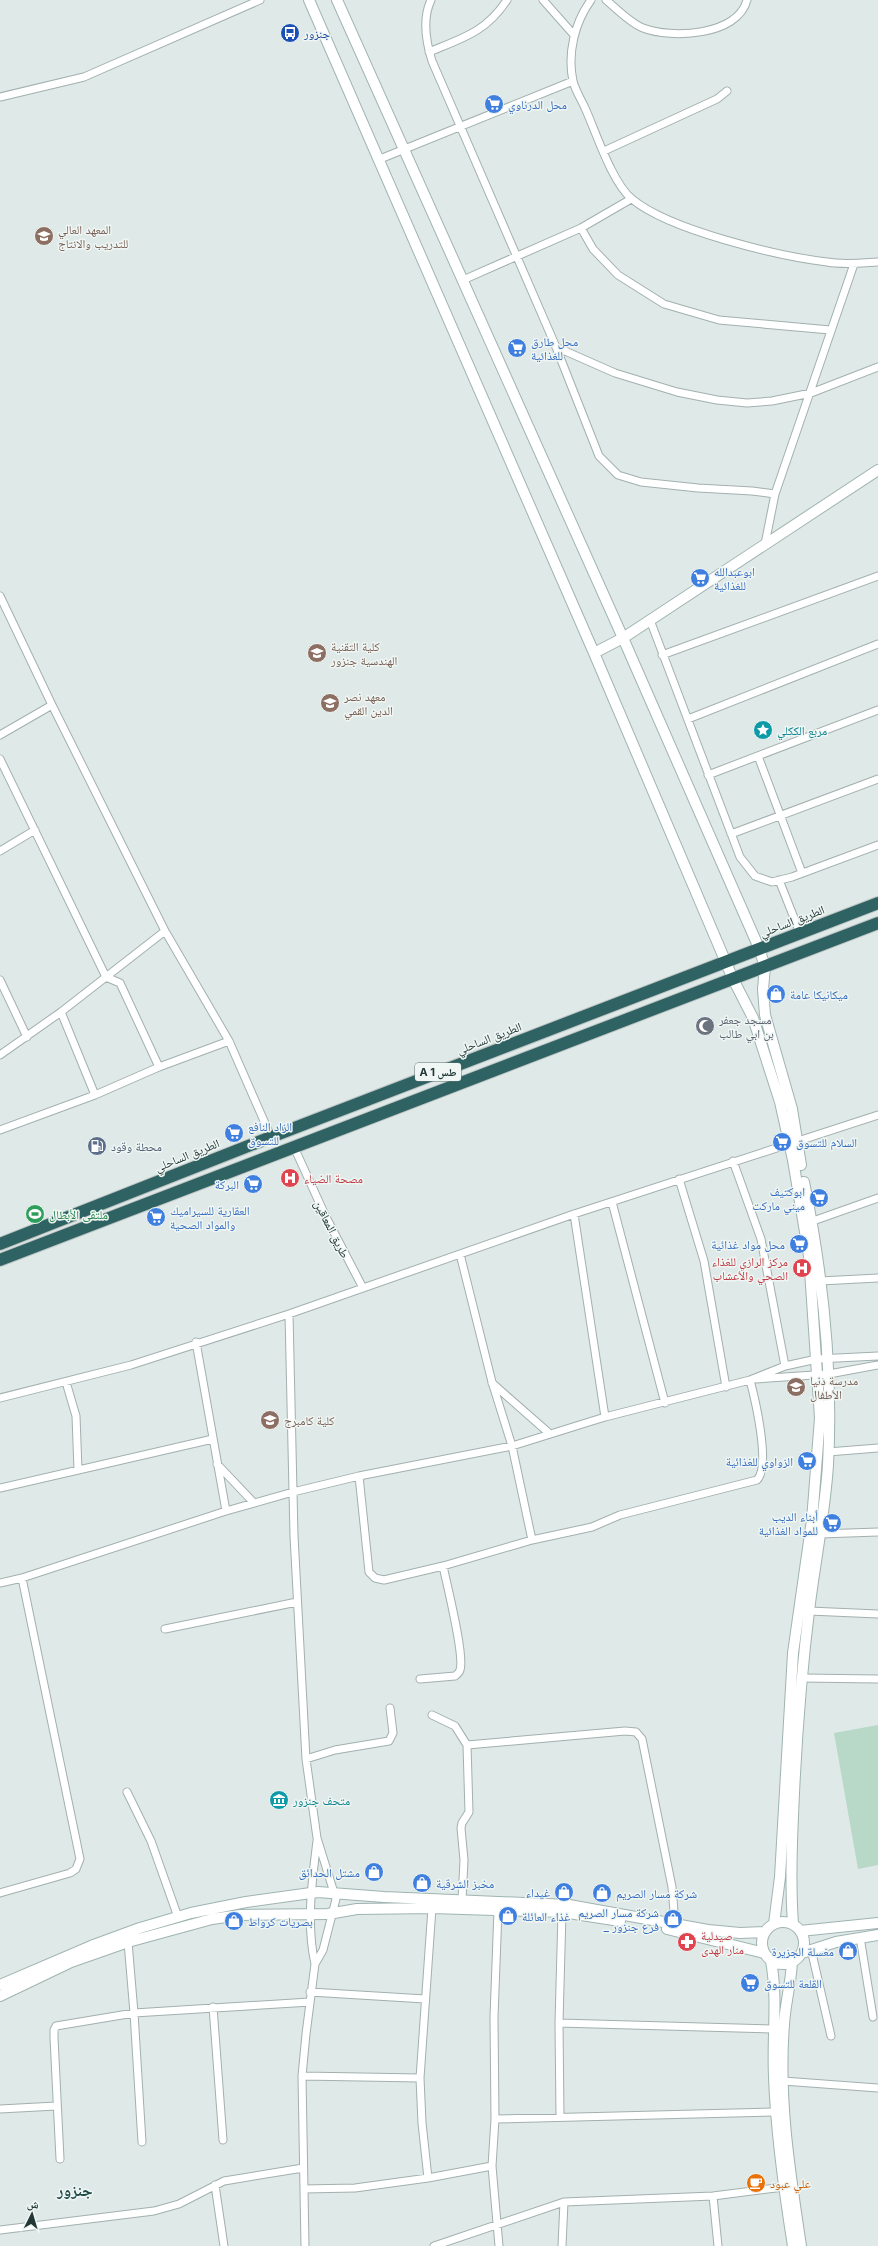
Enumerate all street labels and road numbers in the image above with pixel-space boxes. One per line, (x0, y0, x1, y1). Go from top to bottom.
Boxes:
street label: الطريق الساحلي (757, 902, 828, 943)
street label: الطريق الساحلي (454, 1019, 525, 1060)
road number: A 1 طس (415, 1063, 461, 1081)
street label: الطريق الساحلي (153, 1135, 223, 1178)
street label: طريق المعاقين (311, 1198, 353, 1260)

